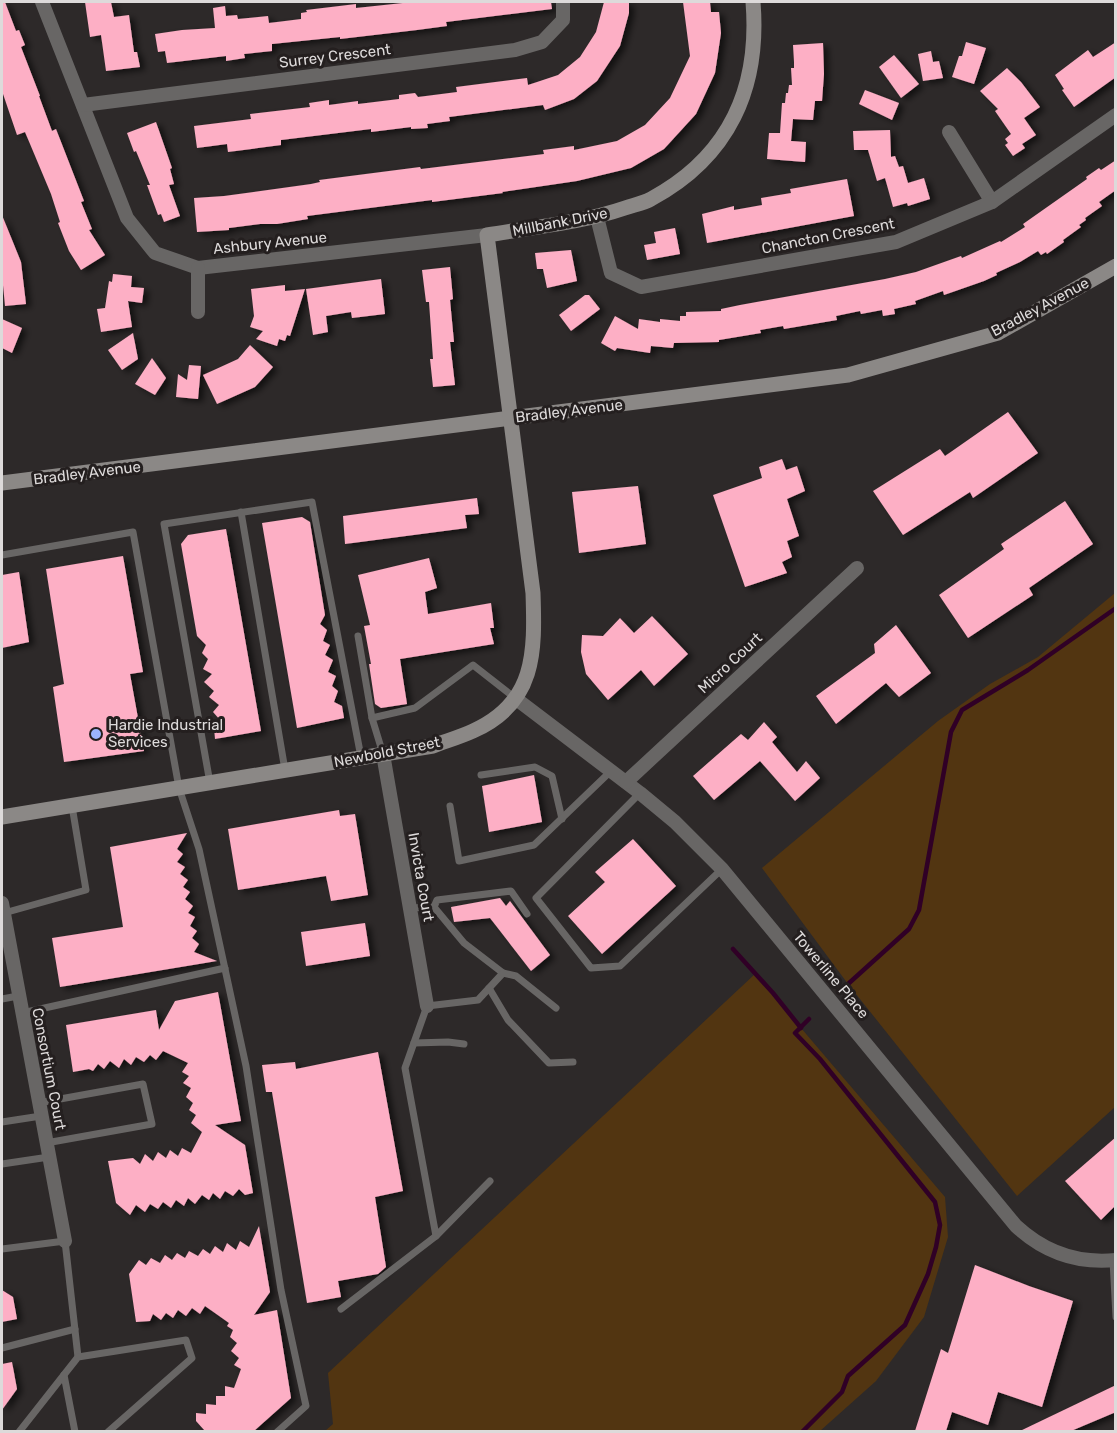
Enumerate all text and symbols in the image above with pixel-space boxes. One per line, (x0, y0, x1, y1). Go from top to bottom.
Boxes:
street label: Surrey Crescent (278, 40, 392, 72)
street label: Millbank Drive (511, 204, 609, 240)
street label: Chancton Crescent (760, 214, 896, 258)
street label: Ashbury Avenue (212, 228, 328, 258)
street label: Bradley Avenue (988, 274, 1092, 340)
street label: Bradley Avenue (514, 395, 624, 427)
street label: Bradley Avenue (32, 457, 142, 489)
street label: Micro Court (694, 629, 766, 697)
place label: Hardie Industrial Services (108, 716, 223, 751)
marker: Hardie Industrial Services (89, 727, 103, 741)
street label: Newbold Street (332, 733, 442, 771)
street label: Invicta Court (404, 831, 438, 923)
street label: Towerline Place (789, 928, 873, 1022)
street label: Consortium Court (28, 1006, 70, 1132)

